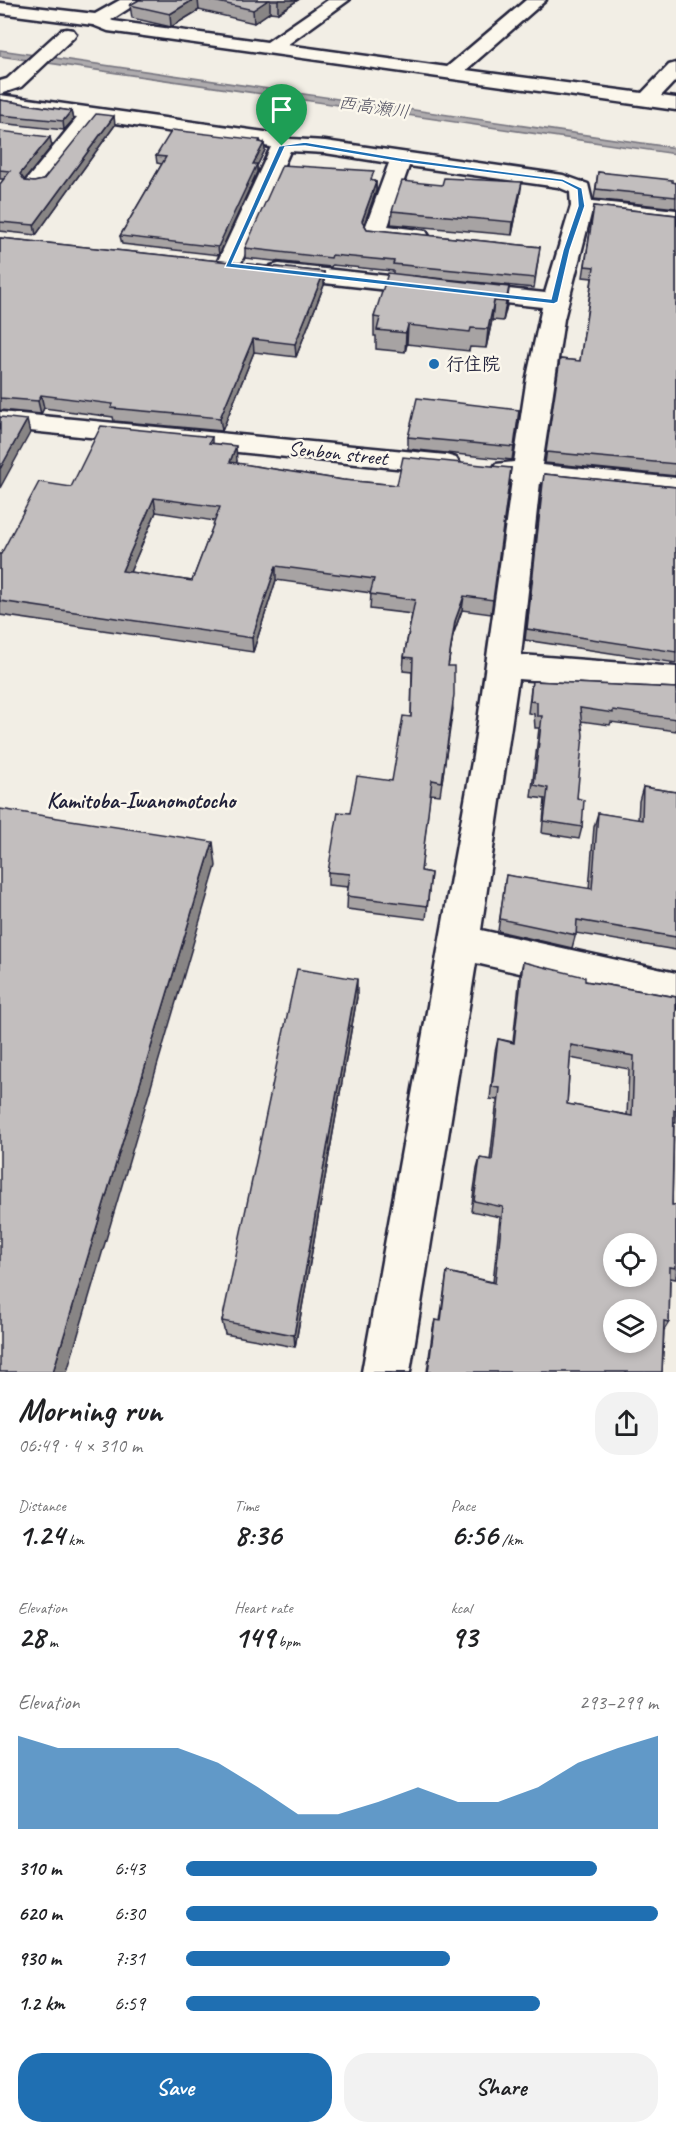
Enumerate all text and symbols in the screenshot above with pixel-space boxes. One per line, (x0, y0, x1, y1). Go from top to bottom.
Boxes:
pin (256, 84, 307, 146)
water label: 西高瀬川 (337, 91, 411, 123)
icon: arrive (265, 93, 298, 126)
place label: 行住院 (446, 353, 500, 375)
marker: 行住院 (427, 357, 441, 371)
street label: Senbon street (287, 435, 391, 471)
district label: Kamitoba-Iwanomotocho (47, 787, 237, 815)
map controls (603, 1233, 657, 1353)
button: locate (603, 1233, 657, 1287)
button: layers (603, 1299, 657, 1353)
text: Morning run (18, 1389, 162, 1431)
button: share (595, 1392, 658, 1455)
text: 06:49 · 4 × 310 m (18, 1433, 142, 1458)
text: Distance (18, 1496, 66, 1516)
text: Time (234, 1496, 259, 1516)
text: Pace (451, 1496, 475, 1516)
text: 1.24 (18, 1516, 64, 1554)
text: 8:36 (234, 1516, 281, 1554)
text: 6:56 (451, 1516, 498, 1554)
text: km (64, 1530, 84, 1550)
text: /km (498, 1530, 523, 1550)
text: Elevation (18, 1598, 67, 1618)
text: Heart rate (234, 1598, 293, 1618)
text: kcal (451, 1598, 472, 1618)
text: 28 (18, 1618, 45, 1656)
text: 149 (234, 1618, 274, 1656)
text: 93 (451, 1618, 477, 1656)
text: m (45, 1632, 58, 1652)
text: bpm (274, 1632, 300, 1652)
text: Elevation (18, 1690, 80, 1715)
text: 293–299 m (579, 1690, 658, 1715)
text: 310 m (18, 1856, 61, 1881)
text: 6:43 (114, 1856, 145, 1881)
text: 620 m (18, 1901, 62, 1926)
text: 6:30 (114, 1901, 145, 1926)
text: 930 m (18, 1946, 61, 1971)
text: 7:31 (114, 1946, 145, 1971)
text: 1.2 km (18, 1991, 65, 2016)
text: 6:59 (114, 1991, 145, 2016)
button: Save (18, 2053, 332, 2122)
button: Share (344, 2053, 658, 2122)

